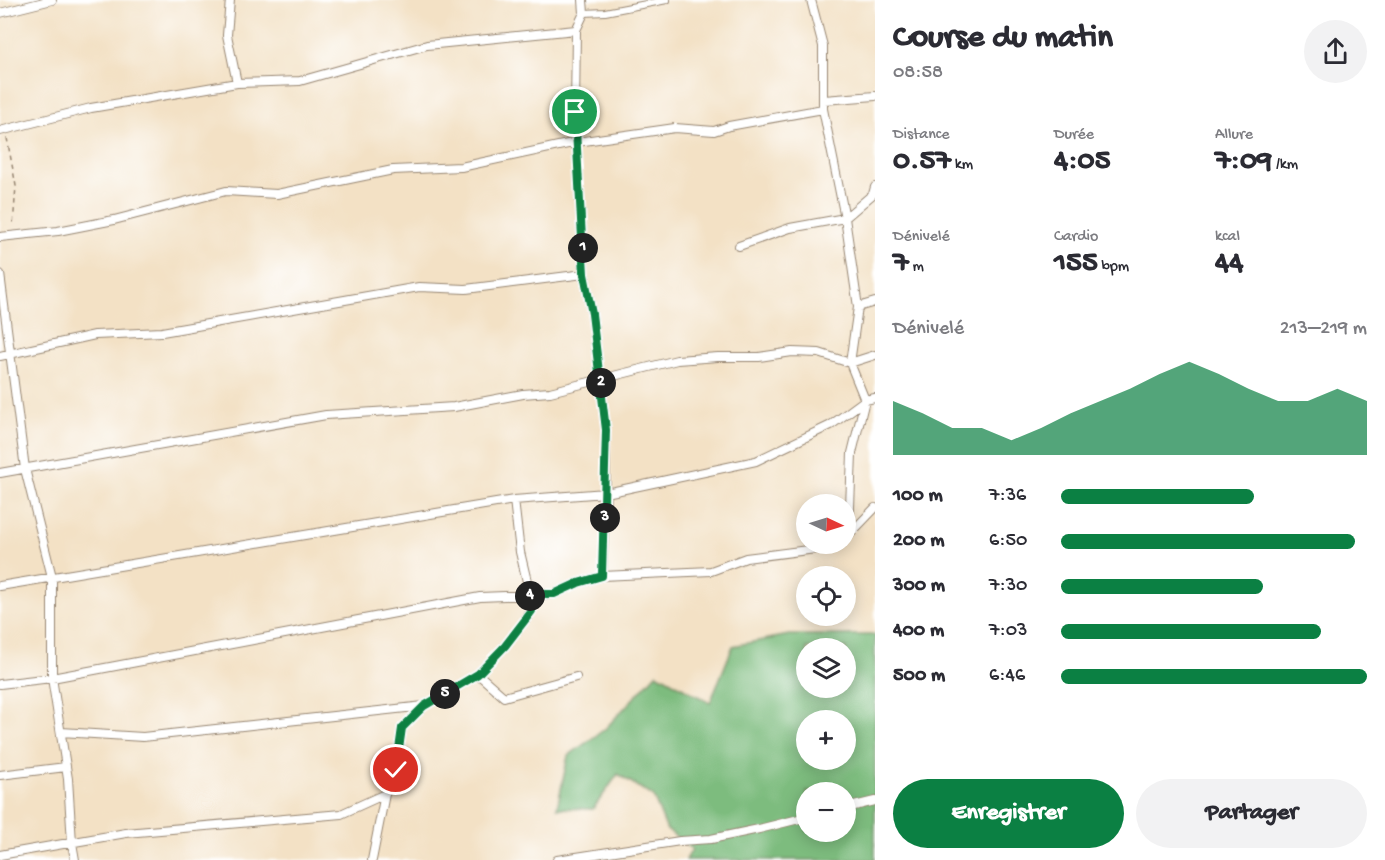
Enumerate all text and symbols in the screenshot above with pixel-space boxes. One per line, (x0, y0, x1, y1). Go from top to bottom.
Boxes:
text: Course du matin (893, 20, 1113, 58)
button: share (1304, 20, 1367, 83)
text: 08:58 (893, 62, 943, 85)
pin (549, 86, 600, 137)
icon: arrive (558, 95, 591, 128)
text: Distance (893, 126, 950, 145)
text: Durée (1054, 126, 1094, 145)
text: Allure (1215, 126, 1253, 145)
text: 0.57 (893, 145, 951, 180)
text: 4:05 (1054, 145, 1110, 180)
text: 7:09 (1215, 145, 1272, 180)
text: km (951, 156, 973, 175)
text: /km (1272, 156, 1298, 175)
text: Dénivelé (893, 228, 950, 247)
text: Cardio (1054, 228, 1098, 247)
text: kcal (1215, 228, 1240, 247)
pin: 1 (568, 233, 598, 263)
text: 1 (580, 238, 586, 257)
text: 7 (893, 247, 909, 282)
text: 155 (1054, 247, 1098, 282)
text: 44 (1215, 247, 1243, 282)
text: m (909, 258, 924, 277)
text: bpm (1098, 258, 1129, 277)
text: Dénivelé (893, 318, 964, 341)
text: 213–219 m (1280, 318, 1367, 341)
pin: 2 (586, 368, 616, 398)
text: 2 (597, 373, 605, 392)
text: 100 m (893, 485, 943, 508)
text: 7:36 (989, 485, 1026, 508)
north arrow (796, 494, 856, 554)
map controls (796, 494, 856, 842)
pin: 3 (590, 503, 620, 533)
text: 3 (601, 508, 609, 527)
text: 200 m (893, 530, 944, 553)
text: 6:50 (989, 530, 1027, 553)
button: locate (796, 566, 856, 626)
text: 300 m (893, 575, 945, 598)
text: 7:30 (989, 575, 1027, 598)
pin: 4 (515, 581, 545, 611)
text: 4 (526, 586, 534, 605)
text: 400 m (893, 620, 944, 643)
text: 7:03 (989, 620, 1027, 643)
button: layers (796, 638, 856, 698)
text: 500 m (893, 665, 945, 688)
text: 6:46 (989, 665, 1025, 688)
pin: 5 (430, 679, 460, 709)
text: 5 (441, 684, 449, 703)
button: + (796, 710, 856, 770)
pin (370, 744, 421, 795)
icon: check (379, 753, 412, 786)
button: Enregistrer (893, 779, 1124, 848)
button: Partager (1136, 779, 1367, 848)
button: − (796, 782, 856, 842)

